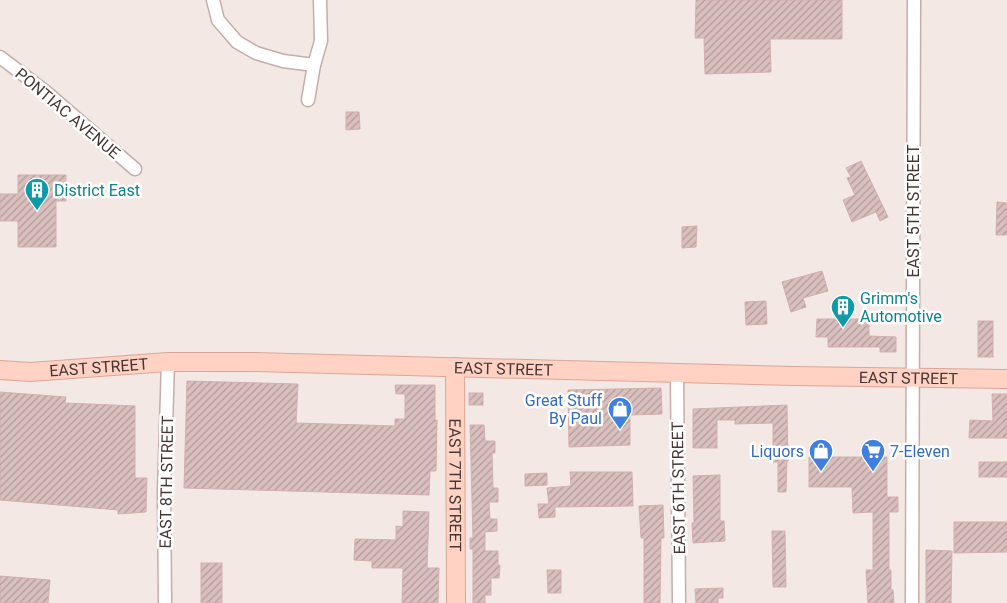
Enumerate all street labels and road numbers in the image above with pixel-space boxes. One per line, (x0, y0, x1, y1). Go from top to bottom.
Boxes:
street label: PONTIAC AVENUE (11, 64, 124, 163)
street label: EAST 5TH STREET (904, 144, 923, 277)
street label: EAST STREET (49, 354, 149, 381)
street label: EAST STREET (454, 358, 554, 380)
street label: EAST STREET (859, 368, 958, 388)
street label: EAST 8TH STREET (156, 415, 177, 549)
street label: EAST 7TH STREET (445, 418, 465, 552)
street label: EAST 6TH STREET (668, 421, 689, 555)

